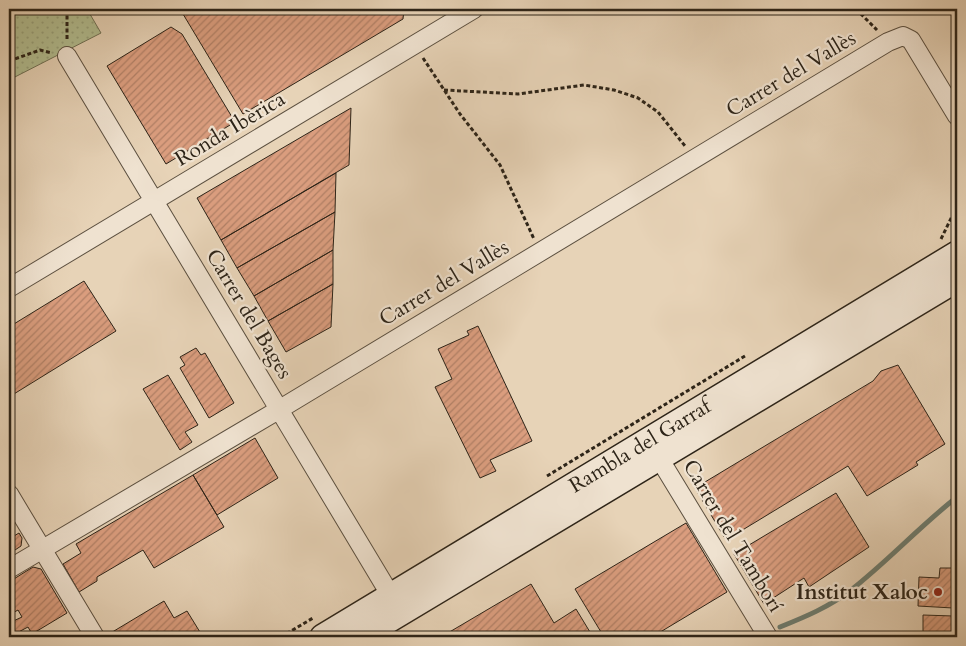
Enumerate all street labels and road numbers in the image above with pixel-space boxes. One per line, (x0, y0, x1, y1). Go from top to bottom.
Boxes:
street label: Carrer del Vallès (721, 24, 861, 124)
street label: Ronda Ibèrica (169, 85, 291, 173)
street label: Carrer del Vallès (374, 233, 514, 333)
street label: Carrer del Bages (199, 244, 299, 384)
street label: Rambla del Garraf (563, 390, 719, 500)
street label: Carrer del Tamborí (676, 454, 790, 618)

